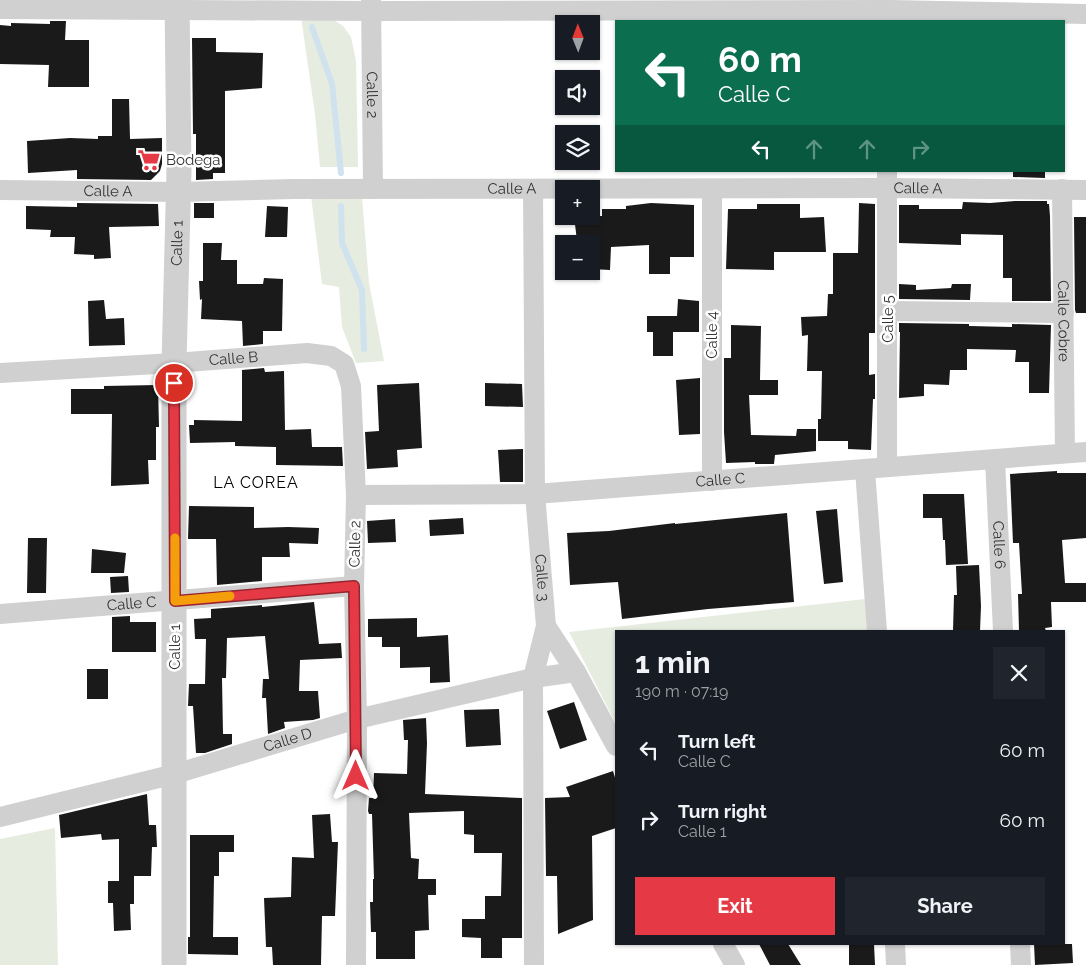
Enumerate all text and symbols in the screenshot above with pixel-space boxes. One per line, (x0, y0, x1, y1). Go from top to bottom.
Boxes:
north arrow (555, 15, 600, 60)
map controls (555, 15, 600, 280)
text: 60 m (718, 39, 802, 80)
icon: left (635, 40, 700, 105)
button: sound (555, 70, 600, 115)
street label: Calle 2 (363, 71, 381, 119)
text: Calle C (718, 81, 791, 107)
button: layers (555, 125, 600, 170)
icon: left (747, 135, 775, 163)
icon: ahead (800, 135, 828, 163)
icon: ahead (853, 135, 881, 163)
icon: right (906, 135, 934, 163)
supermarket icon: Bodega (136, 147, 162, 173)
place label: Bodega (166, 151, 221, 169)
street label: Calle A (893, 179, 943, 198)
street label: Calle A (487, 180, 536, 198)
button: + (555, 180, 600, 225)
street label: Calle A (83, 182, 133, 200)
street label: Calle 1 (168, 219, 187, 266)
button: − (555, 235, 600, 280)
street label: Calle Cobre (1054, 280, 1073, 362)
street label: Calle 5 (879, 295, 897, 343)
street label: Calle 4 (703, 311, 721, 359)
street label: Calle B (208, 348, 259, 369)
pin (153, 362, 195, 404)
icon: arrive (160, 369, 188, 397)
street label: Calle C (695, 469, 746, 491)
district label: LA COREA (213, 473, 299, 492)
street label: Calle 2 (346, 520, 364, 568)
street label: Calle 6 (989, 520, 1009, 569)
street label: Calle 3 (531, 553, 553, 602)
street label: Calle C (106, 593, 157, 615)
street label: Calle 1 (166, 624, 184, 670)
text: 1 min (635, 645, 711, 680)
button: close (993, 647, 1045, 699)
text: 190 m · 07:19 (635, 682, 728, 701)
street label: Calle D (261, 724, 315, 756)
text: Turn left (678, 730, 755, 752)
icon: left (635, 736, 663, 764)
text: 60 m (1000, 739, 1045, 761)
position arrow (329, 749, 381, 801)
text: Calle C (678, 752, 731, 771)
text: Turn right (678, 800, 767, 822)
icon: right (635, 806, 663, 834)
text: 60 m (1000, 809, 1045, 831)
text: Calle 1 (678, 822, 727, 841)
button: Exit (635, 877, 835, 935)
button: Share (845, 877, 1045, 935)

